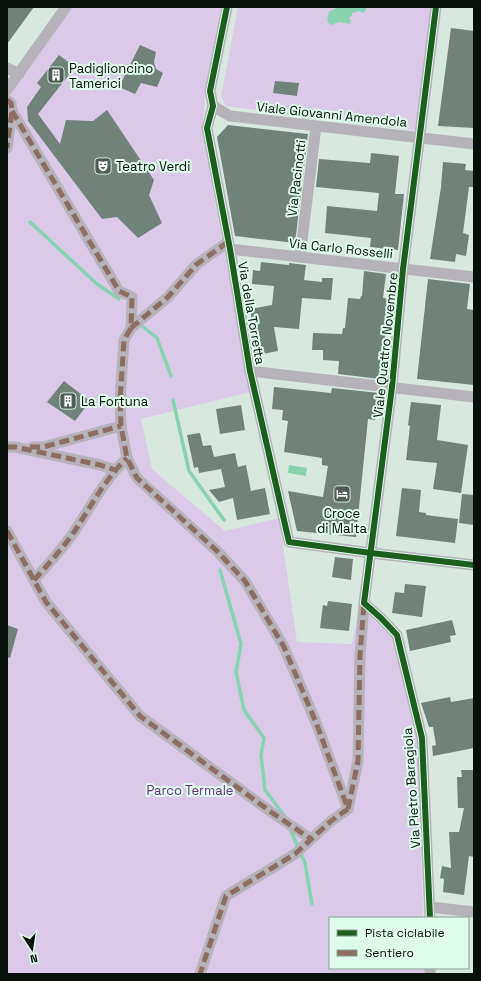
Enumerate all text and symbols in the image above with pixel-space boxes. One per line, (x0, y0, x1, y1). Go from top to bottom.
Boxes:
place label: Padiglioncino Tamerici (69, 60, 153, 92)
building icon: Padiglioncino Tamerici (46, 65, 66, 85)
street label: Viale Giovanni Amendola (256, 98, 409, 131)
street label: Via Pacinotti (283, 139, 310, 217)
theatre icon: Teatro Verdi (93, 156, 113, 176)
place label: Teatro Verdi (116, 158, 190, 175)
street label: Via Carlo Rosselli (288, 235, 394, 262)
street label: Via della Torretta (234, 260, 269, 366)
street label: Viale Quattro Novembre (369, 272, 402, 419)
building icon: La Fortuna (58, 391, 78, 411)
place label: La Fortuna (81, 393, 149, 410)
hotel icon: Croce di Malta (332, 484, 352, 504)
place label: Croce di Malta (317, 505, 368, 537)
street label: Via Pietro Baragiola (399, 727, 424, 849)
park label: Parco Termale (146, 782, 234, 799)
legend (329, 917, 469, 969)
text: Pista ciclabile (365, 925, 445, 941)
north arrow (12, 929, 52, 969)
text: Sentiero (365, 945, 414, 961)
text: N (29, 951, 39, 966)

